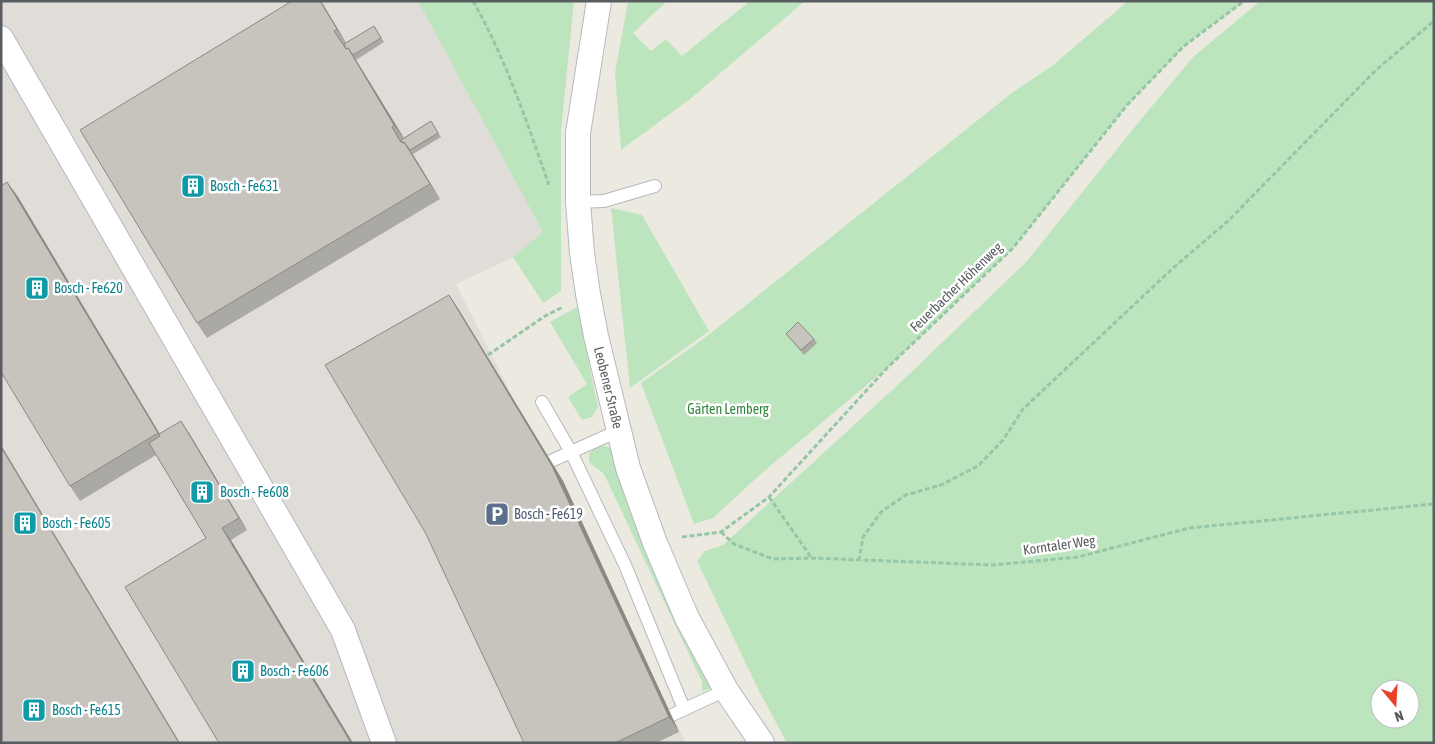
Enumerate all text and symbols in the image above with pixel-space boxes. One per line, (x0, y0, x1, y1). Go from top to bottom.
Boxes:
building icon: Bosch - Fe631 (180, 173, 206, 199)
place label: Bosch - Fe631 (210, 178, 279, 194)
street label: Feuerbacher Höhenweg (907, 239, 1005, 335)
building icon: Bosch - Fe620 (24, 275, 50, 301)
place label: Bosch - Fe620 (54, 280, 123, 296)
street label: Leobener Straße (591, 345, 626, 430)
park label: Gärten Lemberg (687, 401, 769, 417)
building icon: Bosch - Fe608 (189, 479, 215, 505)
place label: Bosch - Fe608 (220, 484, 289, 500)
parking icon: Bosch - Fe619 (484, 501, 510, 527)
place label: Bosch - Fe619 (514, 506, 583, 522)
building icon: Bosch - Fe605 (12, 510, 38, 536)
place label: Bosch - Fe605 (42, 515, 111, 531)
street label: Korntaler Weg (1022, 532, 1096, 558)
building icon: Bosch - Fe606 (230, 658, 256, 684)
place label: Bosch - Fe606 (260, 663, 329, 679)
north arrow (1370, 679, 1420, 729)
building icon: Bosch - Fe615 (21, 697, 47, 723)
place label: Bosch - Fe615 (52, 702, 121, 718)
text: N (1393, 707, 1405, 725)

